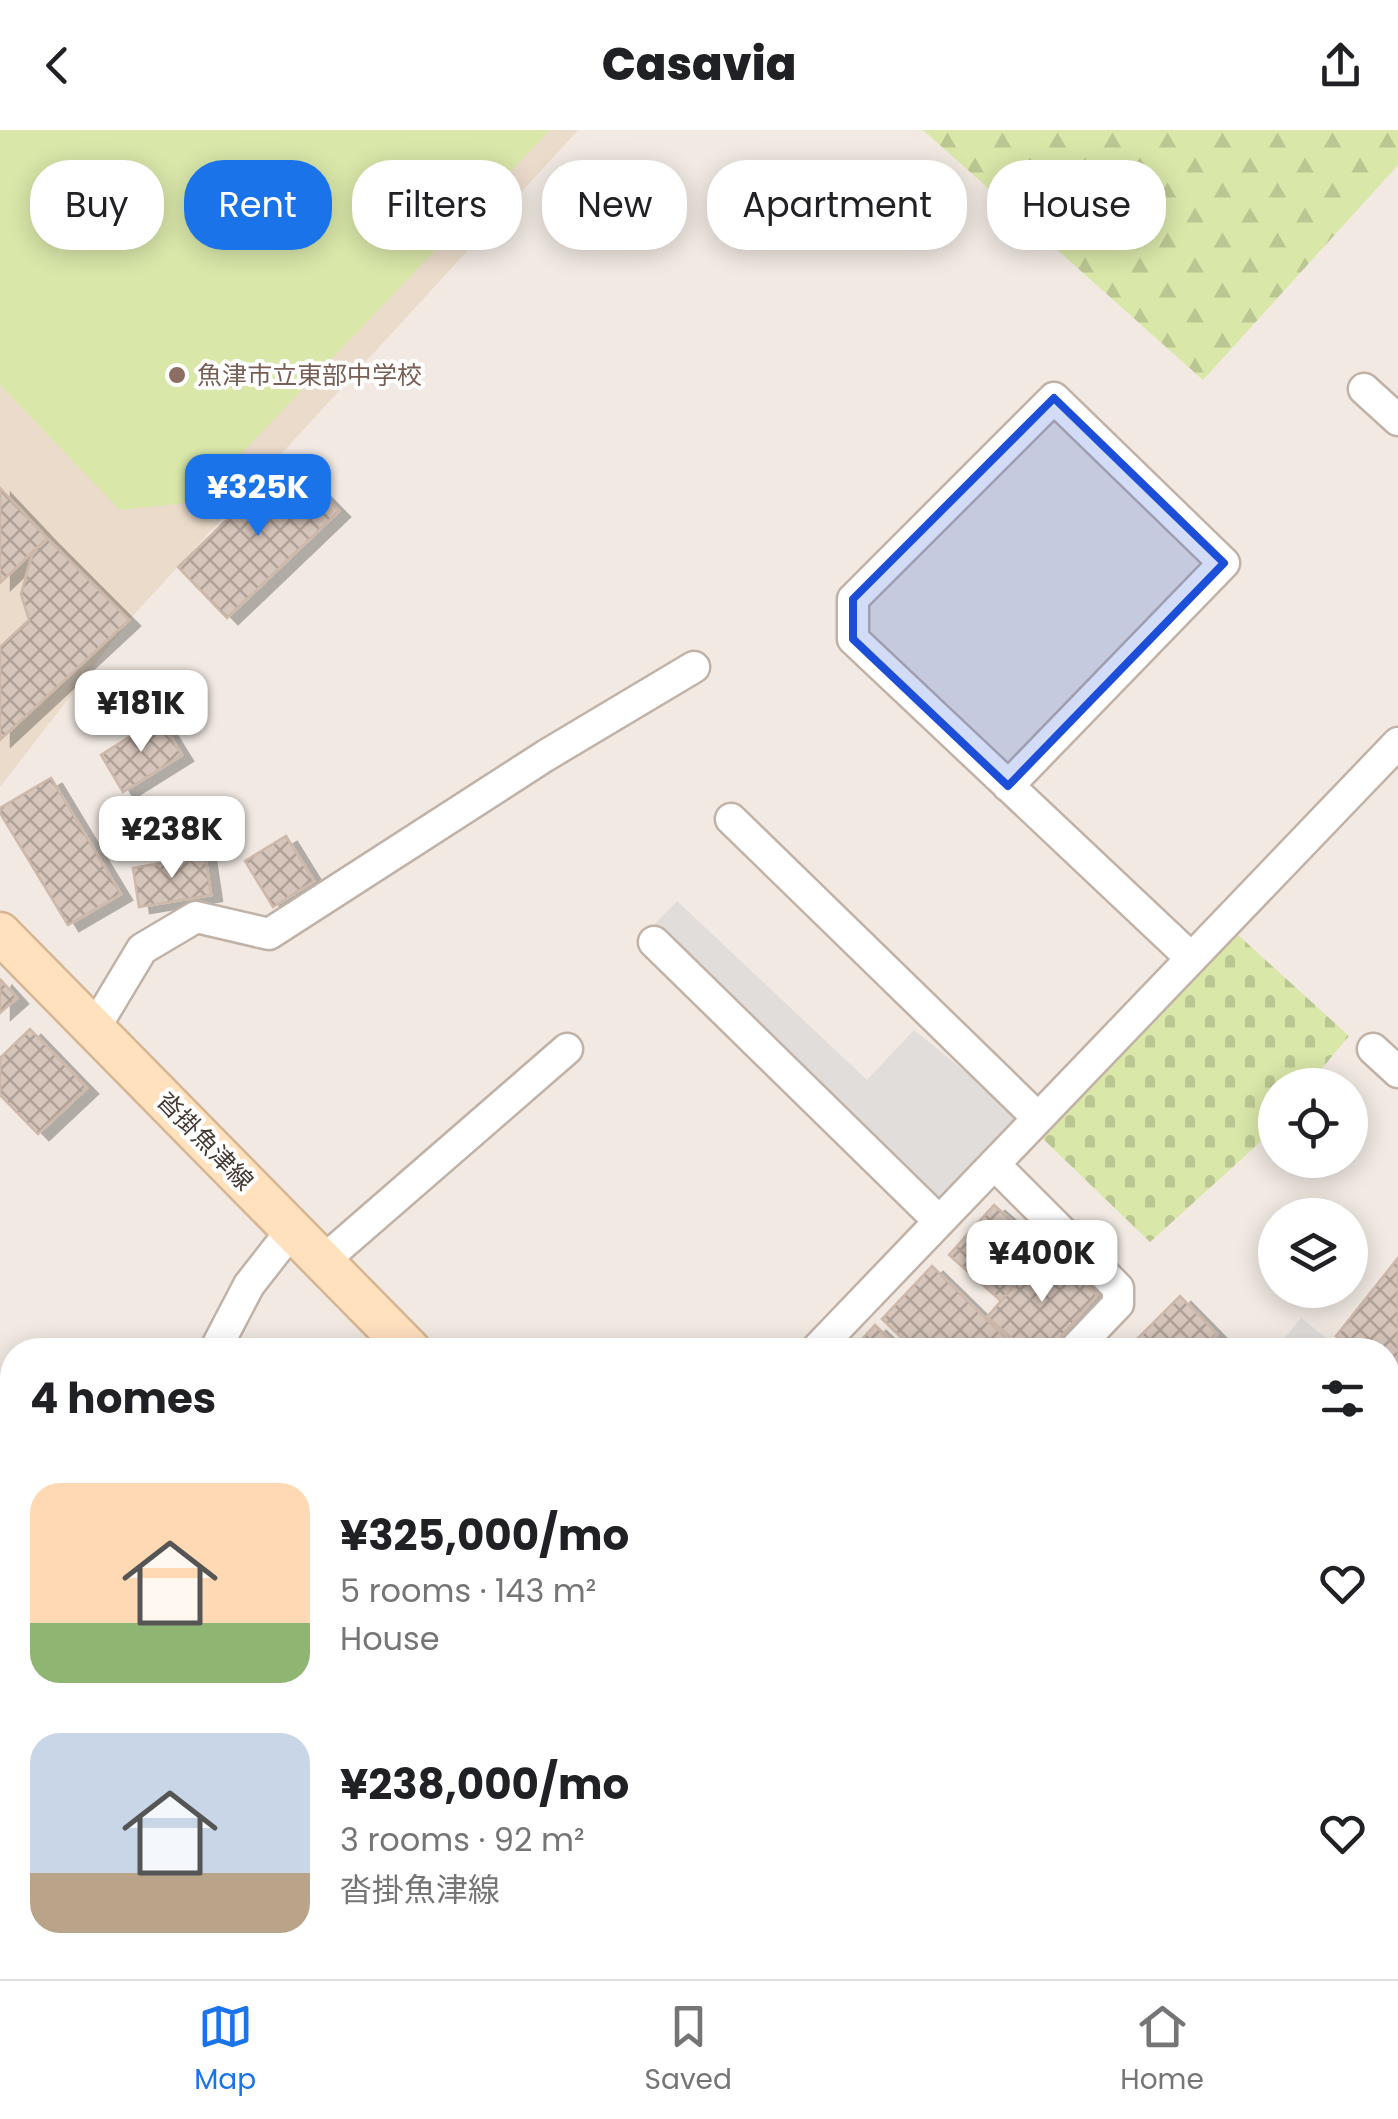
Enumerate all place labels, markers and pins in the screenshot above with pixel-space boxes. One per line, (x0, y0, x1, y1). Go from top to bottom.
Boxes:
place label: 魚津市立東部中学校 (197, 358, 422, 393)
marker: 魚津市立東部中学校 (166, 364, 188, 386)
pin: ¥325K (188, 454, 328, 539)
pin: ¥181K (71, 670, 211, 755)
pin: ¥238K (102, 796, 242, 881)
pin: ¥400K (972, 1220, 1112, 1305)

